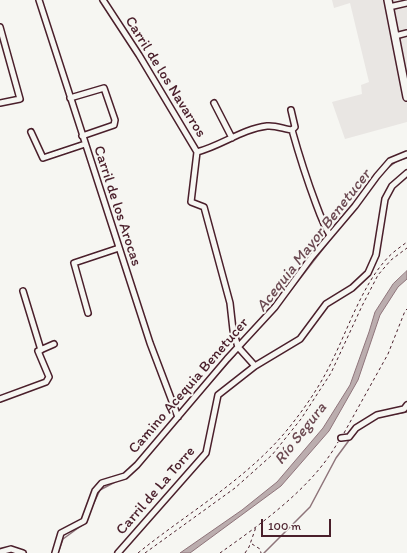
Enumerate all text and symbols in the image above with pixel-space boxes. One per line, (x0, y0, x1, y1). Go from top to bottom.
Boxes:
street label: Carril de los Navarros (120, 13, 210, 141)
street label: Carril de los Arocas (89, 144, 145, 268)
water label: Acequia Mayor Benetucer (252, 166, 376, 316)
street label: Camino Acequia Benetucer (125, 314, 253, 458)
water label: Río Segura (271, 399, 331, 469)
street label: Carril de La Torre (113, 443, 199, 539)
scale bar (263, 511, 333, 537)
text: 100 m (268, 519, 301, 533)

